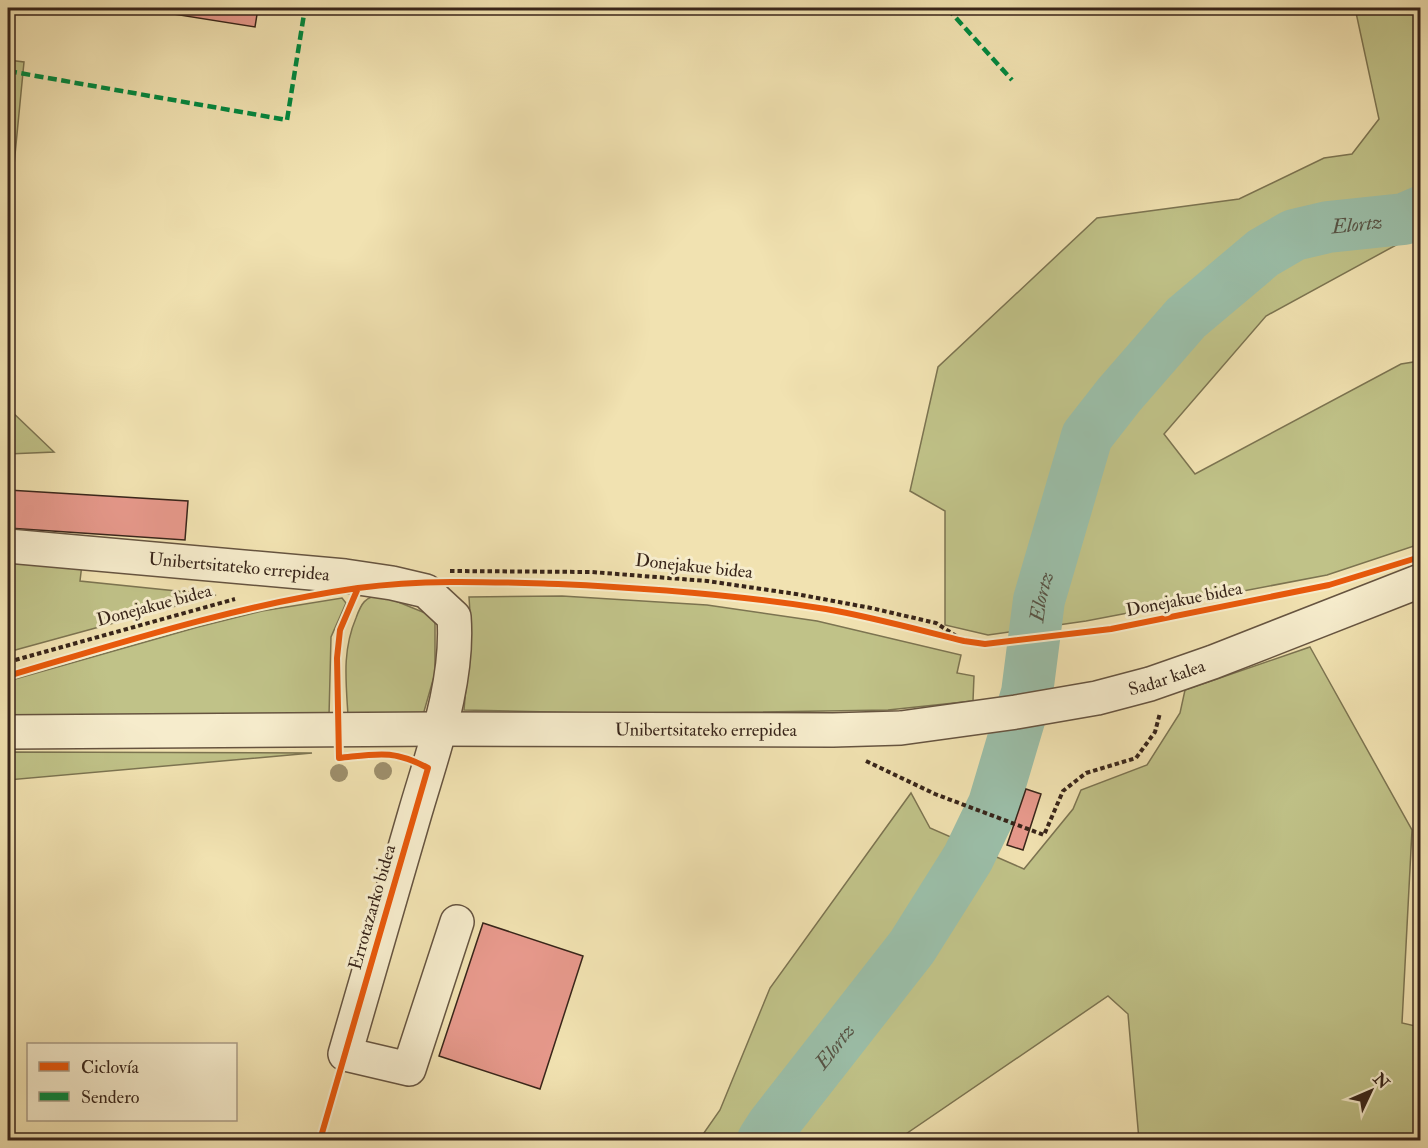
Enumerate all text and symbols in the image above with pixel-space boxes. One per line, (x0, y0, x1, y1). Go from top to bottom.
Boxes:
water label: Elortz (1328, 209, 1383, 240)
street label: Unibertsitateko errepidea (147, 548, 331, 587)
street label: Donejakue bidea (634, 549, 754, 584)
water label: Elortz (1024, 569, 1060, 625)
street label: Donejakue bidea (1124, 577, 1245, 622)
street label: Donejakue bidea (94, 579, 215, 632)
street label: Sadar kalea (1126, 654, 1209, 701)
street label: Unibertsitateko errepidea (615, 718, 798, 742)
street label: Errotazarko bidea (344, 841, 401, 972)
water label: Elortz (808, 1019, 860, 1076)
legend (27, 1043, 237, 1121)
text: Ciclovía (81, 1056, 140, 1079)
north arrow (1341, 1061, 1401, 1121)
text: N (1368, 1068, 1394, 1094)
text: Sendero (81, 1086, 140, 1109)

